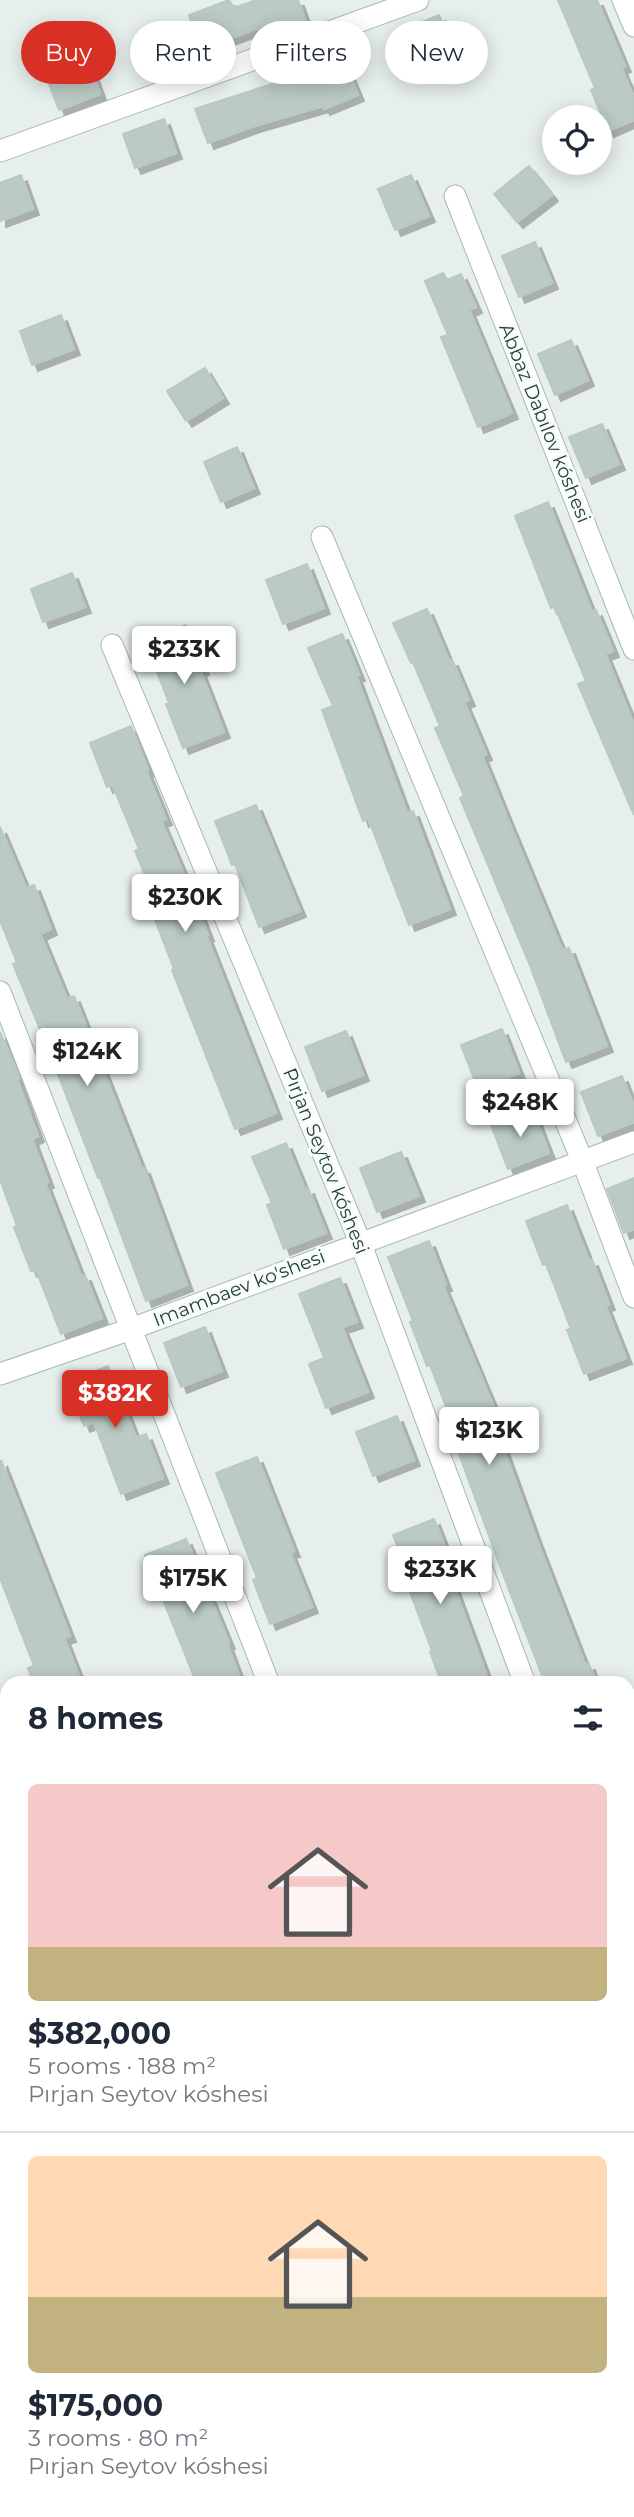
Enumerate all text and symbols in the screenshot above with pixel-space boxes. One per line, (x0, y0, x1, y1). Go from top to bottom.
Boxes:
chip: Buy (21, 21, 116, 84)
chip: Rent (130, 21, 236, 84)
chip: Filters (250, 21, 371, 84)
chip: New (385, 21, 488, 84)
map controls (542, 105, 612, 175)
button: locate (542, 105, 612, 175)
street label: Abbaz Dabılov kóshesi (494, 320, 596, 526)
pin: $233K (135, 626, 233, 686)
text: $233K (148, 635, 220, 663)
pin: $230K (136, 874, 234, 934)
text: $230K (148, 883, 222, 911)
pin: $124K (38, 1028, 136, 1088)
text: $124K (52, 1037, 122, 1065)
street label: Pırjan Seytov kóshesi (278, 1065, 374, 1257)
pin: $248K (471, 1080, 569, 1139)
text: $248K (482, 1088, 558, 1116)
street label: Imambaev ko'shesi (150, 1245, 328, 1331)
pin: $382K (66, 1370, 164, 1430)
text: $382K (78, 1379, 152, 1407)
pin: $123K (440, 1408, 538, 1467)
text: $123K (455, 1416, 523, 1444)
pin: $233K (391, 1546, 489, 1606)
text: $233K (404, 1555, 476, 1583)
pin: $175K (144, 1556, 242, 1615)
text: $175K (159, 1564, 227, 1592)
icon: filters (569, 1699, 607, 1737)
text: 8 homes (28, 1700, 163, 1737)
icon: home (255, 1829, 381, 1955)
text: $382,000 (28, 2015, 171, 2052)
text: 5 rooms · 188 m² (28, 2052, 216, 2080)
text: Pırjan Seytov kóshesi (28, 2080, 269, 2108)
icon: home (255, 2201, 381, 2327)
text: $175,000 (28, 2387, 163, 2424)
text: 3 rooms · 80 m² (28, 2424, 208, 2452)
text: Pırjan Seytov kóshesi (28, 2452, 269, 2480)

